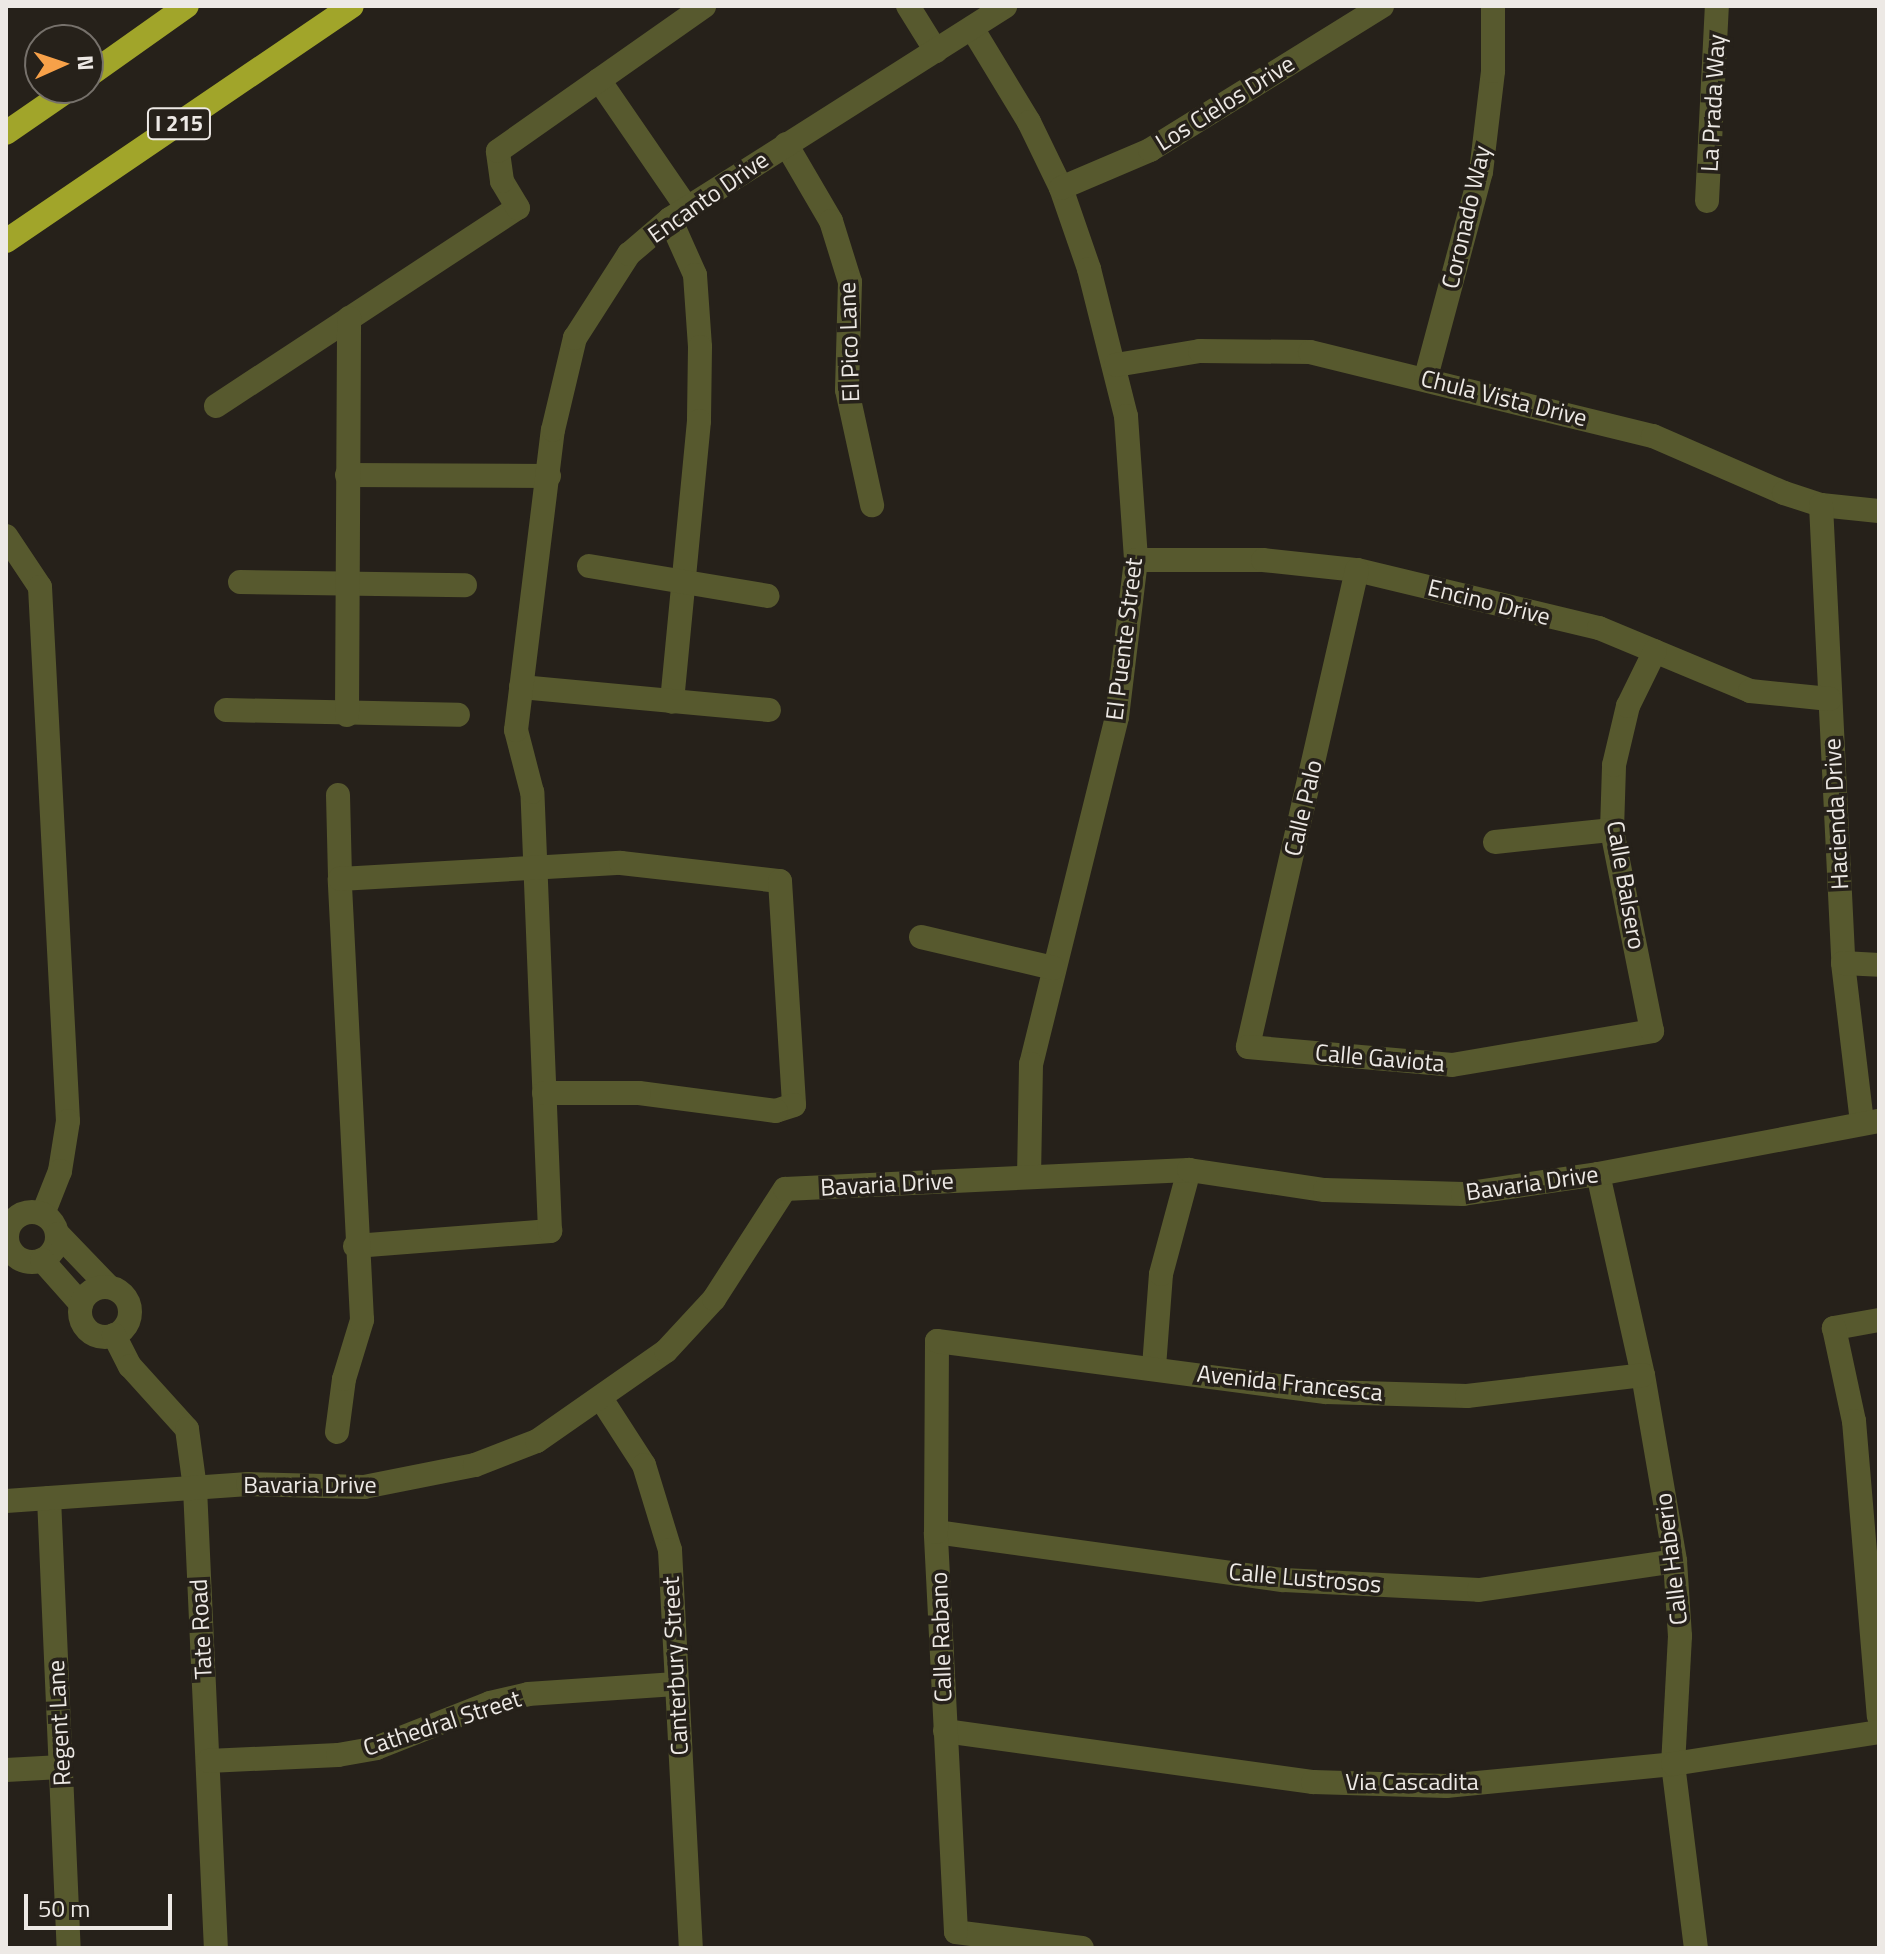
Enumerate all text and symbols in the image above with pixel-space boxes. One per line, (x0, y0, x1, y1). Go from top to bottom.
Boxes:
north arrow (24, 24, 104, 104)
street label: La Prada Way (1695, 33, 1731, 173)
street label: Los Cielos Drive (1150, 49, 1300, 157)
text: N (69, 54, 103, 71)
road number: I 215 (145, 106, 213, 142)
street label: Coronado Way (1436, 143, 1496, 291)
street label: Encanto Drive (642, 145, 774, 249)
street label: El Pico Lane (833, 281, 865, 403)
street label: Chula Vista Drive (1418, 363, 1590, 433)
street label: El Puente Street (1100, 556, 1148, 722)
street label: Encino Drive (1425, 573, 1553, 631)
street label: Hacienda Drive (1818, 738, 1854, 890)
street label: Calle Palo (1278, 757, 1328, 859)
street label: Calle Balsero (1601, 819, 1651, 951)
street label: Calle Gaviota (1314, 1038, 1446, 1078)
street label: Bavaria Drive (1464, 1159, 1600, 1207)
street label: Bavaria Drive (820, 1166, 954, 1202)
street label: Avenida Francesca (1196, 1359, 1384, 1407)
street label: Bavaria Drive (243, 1471, 377, 1499)
street label: Calle Haberio (1649, 1491, 1693, 1627)
street label: Calle Lustrosos (1228, 1557, 1382, 1599)
street label: Calle Rabano (924, 1571, 958, 1703)
street label: Canterbury Street (656, 1576, 694, 1756)
street label: Tate Road (184, 1578, 218, 1680)
street label: Regent Lane (41, 1659, 77, 1787)
street label: Cathedral Street (359, 1684, 525, 1762)
street label: Via Cascadita (1345, 1768, 1479, 1796)
scale bar (28, 1878, 176, 1928)
text: 50 m (38, 1890, 90, 1926)

